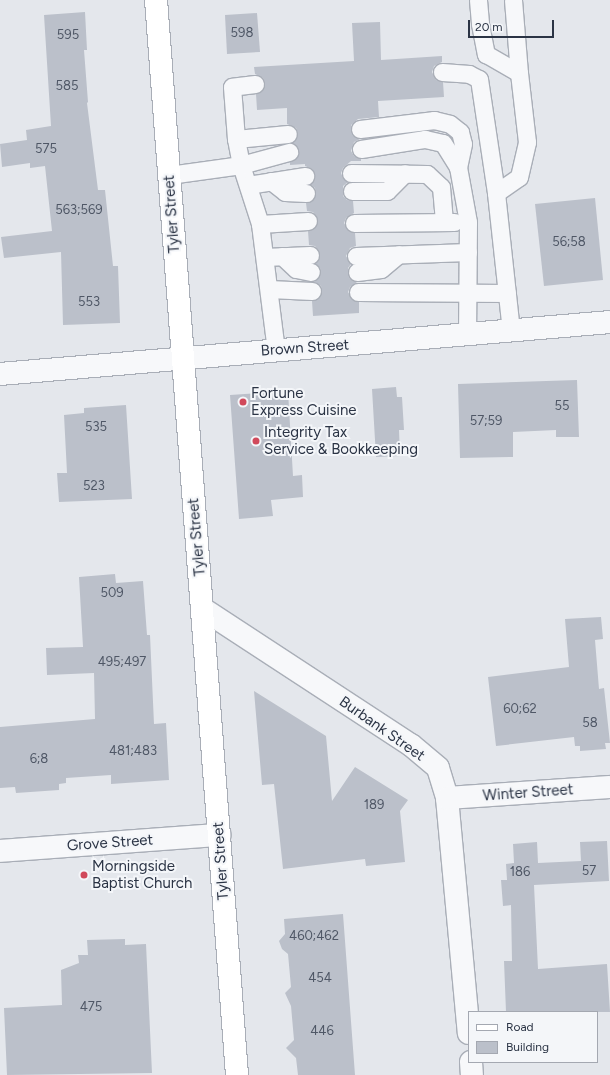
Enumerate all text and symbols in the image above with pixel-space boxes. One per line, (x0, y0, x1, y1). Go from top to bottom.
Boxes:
scale bar (470, 12, 556, 38)
text: 20 m (475, 20, 503, 34)
house number: 598 (231, 25, 253, 41)
house number: 595 (57, 27, 79, 43)
house number: 585 (56, 78, 78, 94)
house number: 575 (35, 141, 57, 157)
street label: Tyler Street (160, 174, 184, 254)
house number: 563;569 (55, 202, 103, 218)
house number: 56;58 (552, 234, 586, 250)
house number: 553 (78, 294, 100, 310)
street label: Brown Street (260, 336, 350, 360)
place label: Fortune Express Cuisine (251, 384, 357, 419)
marker: Fortune Express Cuisine (238, 397, 248, 407)
house number: 55 (555, 398, 569, 414)
house number: 57;59 (470, 413, 502, 429)
house number: 535 (85, 419, 107, 435)
place label: Integrity Tax Service & Bookkeeping (264, 423, 418, 458)
marker: Integrity Tax Service & Bookkeeping (251, 436, 261, 446)
house number: 523 (83, 478, 105, 494)
street label: Tyler Street (185, 497, 209, 577)
house number: 509 (100, 585, 124, 601)
house number: 495;497 (98, 654, 146, 670)
street label: Burbank Street (336, 693, 428, 765)
house number: 60;62 (503, 701, 537, 717)
house number: 58 (582, 715, 598, 731)
house number: 481;483 (109, 743, 157, 759)
house number: 6;8 (30, 751, 48, 767)
street label: Winter Street (482, 781, 574, 805)
house number: 189 (364, 797, 384, 813)
street label: Tyler Street (209, 821, 233, 901)
street label: Grove Street (66, 831, 154, 855)
place label: Morningside Baptist Church (92, 857, 192, 892)
house number: 57 (582, 863, 596, 879)
house number: 186 (510, 864, 530, 880)
marker: Morningside Baptist Church (79, 870, 89, 880)
house number: 460;462 (289, 928, 339, 944)
house number: 454 (308, 970, 332, 986)
house number: 475 (80, 999, 102, 1015)
legend (468, 1011, 598, 1063)
text: Road (506, 1020, 534, 1034)
house number: 446 (310, 1023, 334, 1039)
text: Building (506, 1040, 549, 1054)

